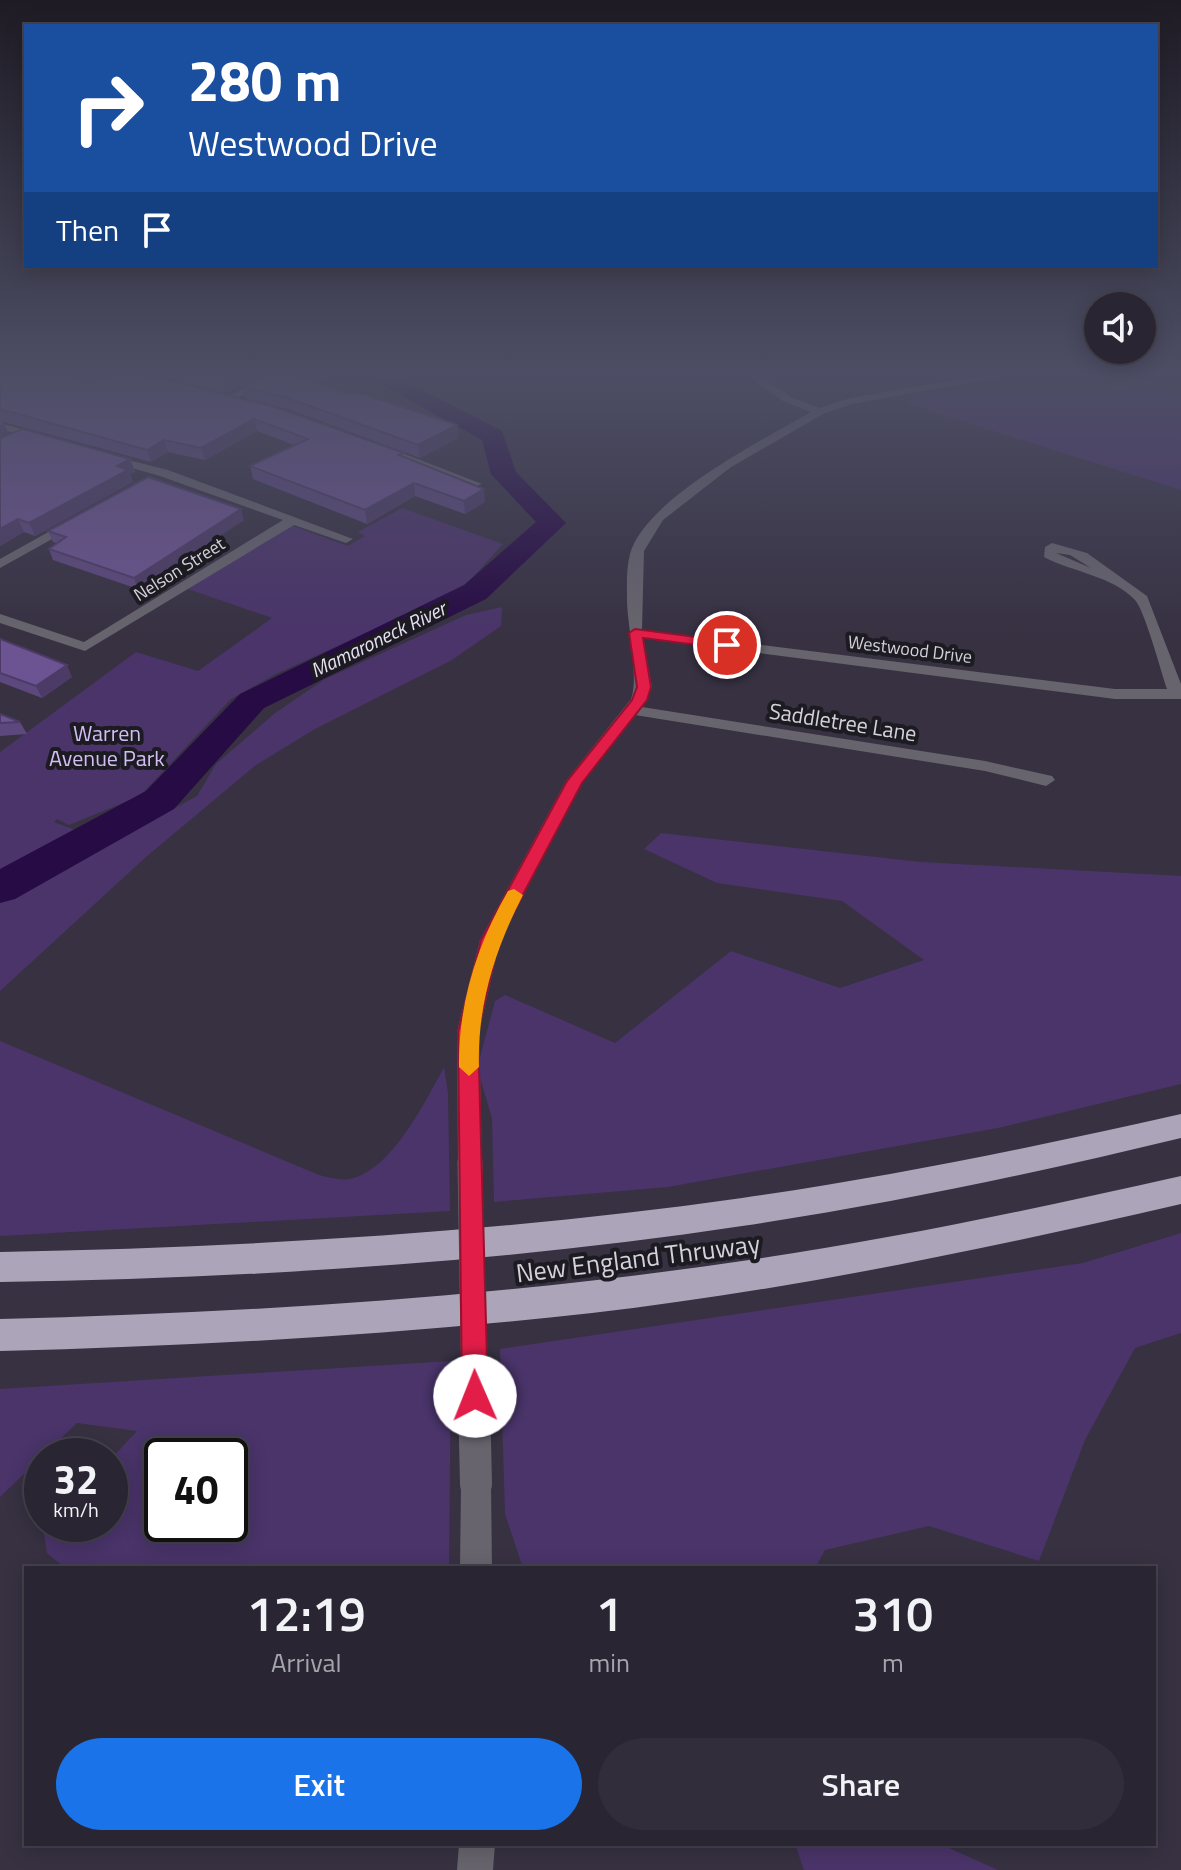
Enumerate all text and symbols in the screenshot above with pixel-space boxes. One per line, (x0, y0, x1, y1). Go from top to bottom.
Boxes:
text: 280 m (188, 38, 341, 123)
icon: right (56, 56, 160, 160)
text: Westwood Drive (188, 115, 438, 170)
text: Then (56, 207, 119, 253)
icon: arrive (135, 208, 179, 252)
map controls (1084, 292, 1156, 364)
button: sound (1084, 292, 1156, 364)
street label: Nelson Street (128, 530, 231, 608)
water label: Mamaroneck River (305, 592, 453, 685)
pin (693, 611, 761, 679)
icon: arrive (705, 623, 749, 667)
street label: Westwood Drive (846, 628, 974, 670)
street label: Saddletree Lane (767, 694, 919, 750)
park label: Warren Avenue Park (49, 716, 165, 775)
street label: New England Thruway (514, 1224, 762, 1292)
position arrow (433, 1354, 517, 1438)
speed limit sign: 40 (144, 1438, 248, 1542)
text: 32 (54, 1449, 98, 1510)
text: km/h (53, 1494, 99, 1525)
text: 12:19 (247, 1577, 366, 1650)
text: 1 (596, 1577, 623, 1650)
text: 310 (853, 1577, 933, 1650)
text: Arrival (271, 1643, 341, 1682)
text: min (588, 1643, 630, 1682)
text: m (882, 1643, 904, 1682)
button: Exit (56, 1738, 582, 1830)
button: Share (598, 1738, 1124, 1830)

